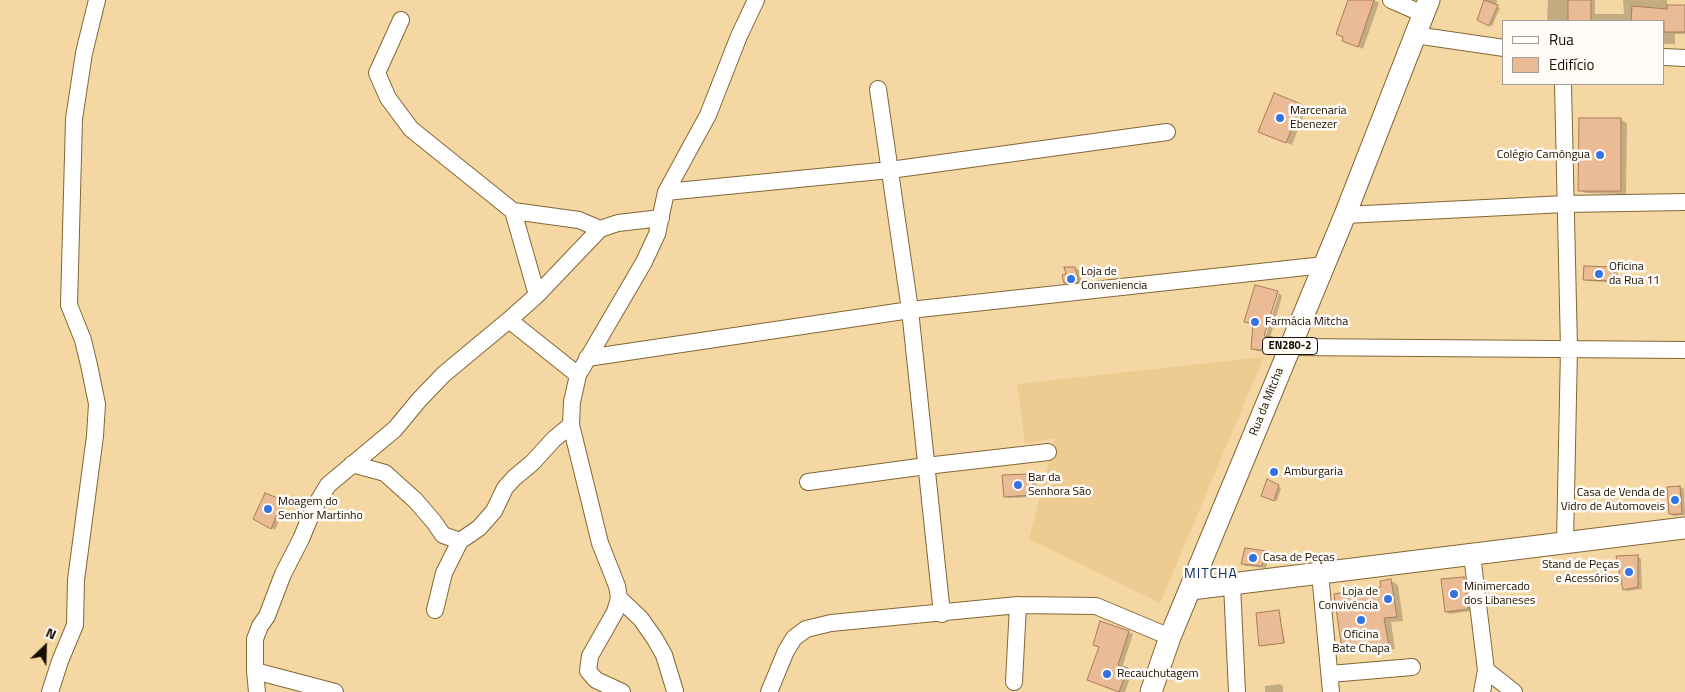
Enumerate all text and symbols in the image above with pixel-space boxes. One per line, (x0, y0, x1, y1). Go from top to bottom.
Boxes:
legend (1502, 20, 1665, 85)
text: Rua (1549, 28, 1574, 51)
text: Edifício (1549, 53, 1594, 76)
place label: Marcenaria Ebenezer (1290, 104, 1347, 132)
marker: Marcenaria Ebenezer (1274, 112, 1286, 124)
place label: Colégio Camôngua (1497, 148, 1590, 162)
marker: Colégio Camôngua (1594, 149, 1606, 161)
place label: Oficina da Rua 11 (1609, 260, 1660, 288)
place label: Loja de Conveniencia (1081, 265, 1147, 293)
marker: Oficina da Rua 11 (1593, 268, 1605, 280)
marker: Loja de Conveniencia (1065, 273, 1077, 285)
place label: Farmácia Mitcha (1265, 315, 1348, 329)
marker: Farmácia Mitcha (1249, 316, 1261, 328)
road number: EN280-2 (1262, 338, 1318, 354)
street label: Rua da Mitcha (1247, 366, 1287, 438)
place label: Amburgaria (1284, 465, 1343, 479)
marker: Amburgaria (1268, 466, 1280, 478)
place label: Bar da Senhora São (1028, 471, 1091, 499)
marker: Bar da Senhora São (1012, 479, 1024, 491)
place label: Casa de Venda de Vidro de Automoveis (1561, 486, 1665, 514)
marker: Casa de Venda de Vidro de Automoveis (1669, 494, 1681, 506)
place label: Moagem do Senhor Martinho (278, 495, 363, 523)
marker: Moagem do Senhor Martinho (262, 503, 274, 515)
place label: Casa de Peças (1263, 551, 1335, 565)
marker: Casa de Peças (1247, 552, 1259, 564)
place label: Stand de Peças e Acessórios (1542, 558, 1619, 586)
marker: Stand de Peças e Acessórios (1623, 566, 1635, 578)
district label: MITCHA (1183, 567, 1239, 583)
place label: Minimercado dos Libaneses (1464, 580, 1535, 608)
place label: Loja de Convivência (1318, 585, 1378, 613)
marker: Minimercado dos Libaneses (1448, 588, 1460, 600)
marker: Loja de Convivência (1382, 593, 1394, 605)
marker: Oficina Bate Chapa (1355, 614, 1367, 626)
text: N (43, 621, 60, 644)
north arrow (20, 622, 70, 672)
place label: Oficina Bate Chapa (1332, 628, 1390, 656)
place label: Recauchutagem (1117, 667, 1198, 681)
marker: Recauchutagem (1101, 668, 1113, 680)

